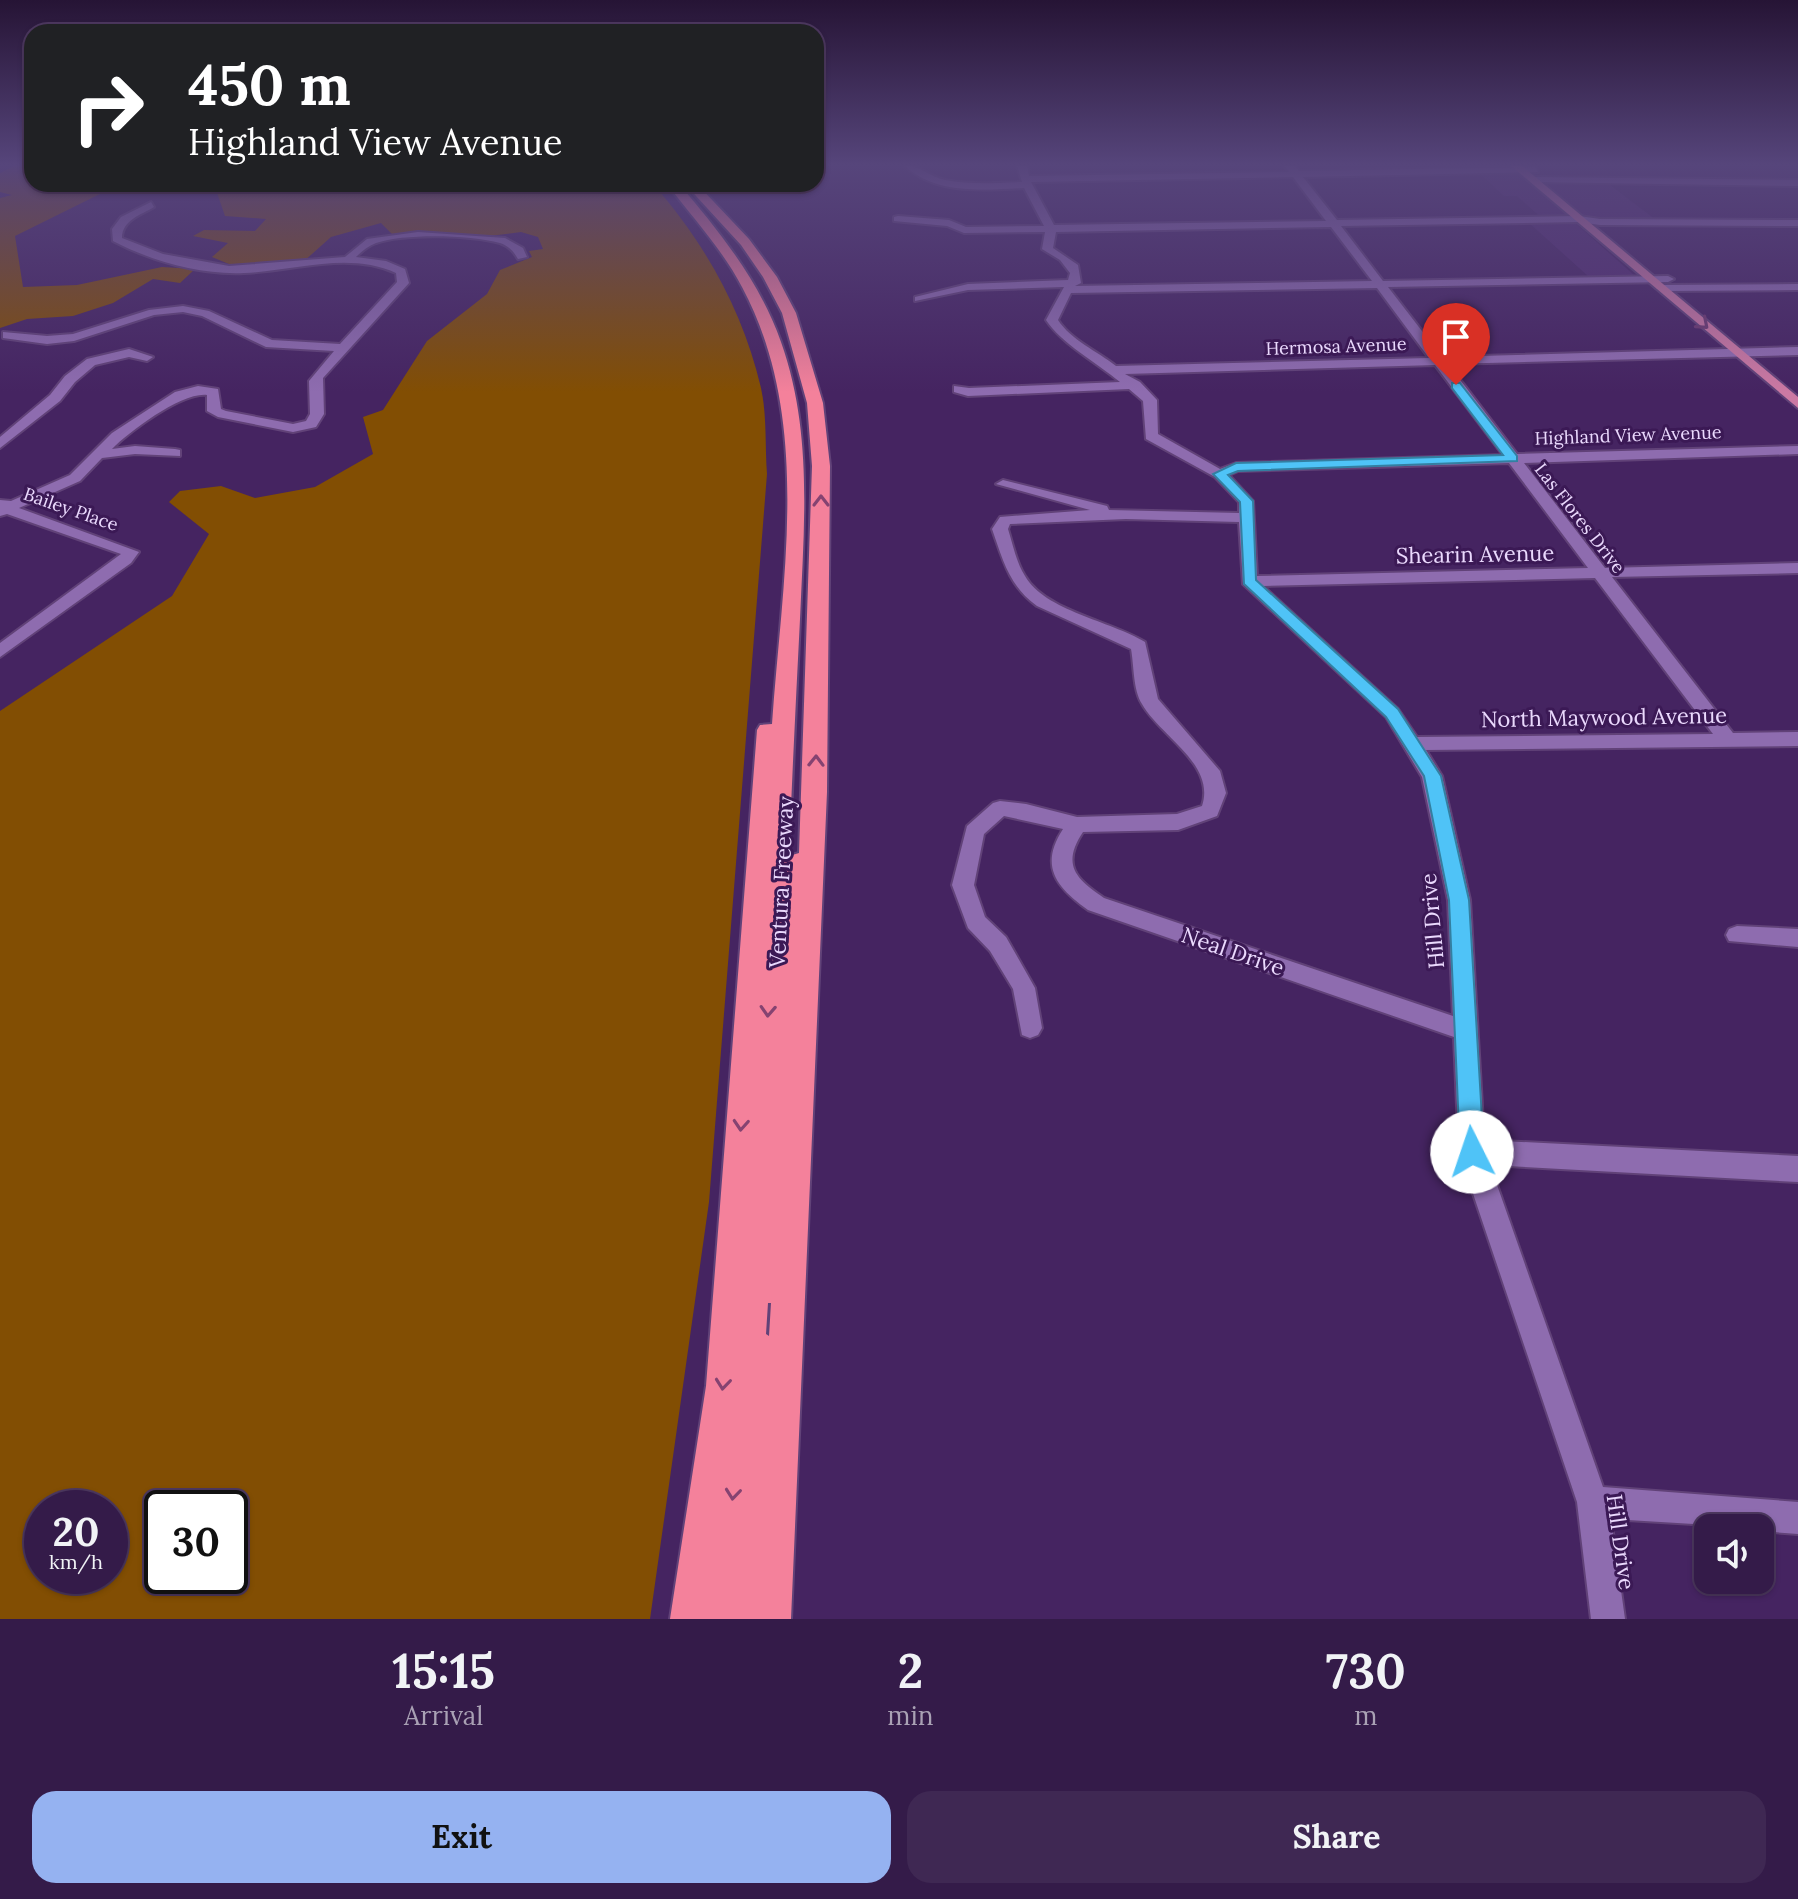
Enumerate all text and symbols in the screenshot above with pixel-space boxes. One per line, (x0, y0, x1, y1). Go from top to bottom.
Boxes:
text: 450 m (188, 49, 351, 120)
icon: right (56, 56, 160, 160)
text: Highland View Avenue (188, 119, 562, 165)
pin (1422, 303, 1490, 385)
one-way arrow (1694, 314, 1708, 328)
icon: arrive (1434, 315, 1478, 359)
street label: Hermosa Avenue (1265, 332, 1407, 360)
street label: Highland View Avenue (1534, 420, 1722, 450)
street label: Las Flores Drive (1530, 458, 1630, 578)
street label: Bailey Place (21, 482, 122, 536)
one-way arrow (812, 494, 830, 507)
street label: Shearin Avenue (1396, 539, 1555, 569)
street label: North Maywood Avenue (1481, 701, 1727, 733)
one-way arrow (807, 754, 824, 767)
street label: Ventura Freeway (762, 795, 799, 969)
street label: Hill Drive (1414, 872, 1450, 970)
street label: Neal Drive (1178, 920, 1288, 982)
one-way arrow (760, 1005, 777, 1018)
position arrow (1430, 1110, 1514, 1194)
one-way arrow (733, 1119, 750, 1132)
one-way arrow (715, 1378, 732, 1391)
one-way arrow (725, 1488, 742, 1501)
speed limit sign: 30 (144, 1490, 248, 1594)
street label: Hill Drive (1600, 1493, 1642, 1592)
text: 20 (53, 1506, 99, 1557)
map controls (1694, 1514, 1774, 1594)
button: sound (1694, 1514, 1774, 1594)
text: km/h (49, 1549, 103, 1574)
text: 15:15 (392, 1640, 495, 1701)
text: 2 (898, 1640, 923, 1701)
text: 730 (1326, 1640, 1406, 1701)
text: Arrival (404, 1699, 483, 1732)
text: min (887, 1699, 934, 1732)
text: m (1354, 1699, 1377, 1732)
button: Exit (32, 1791, 891, 1883)
button: Share (907, 1791, 1766, 1883)

